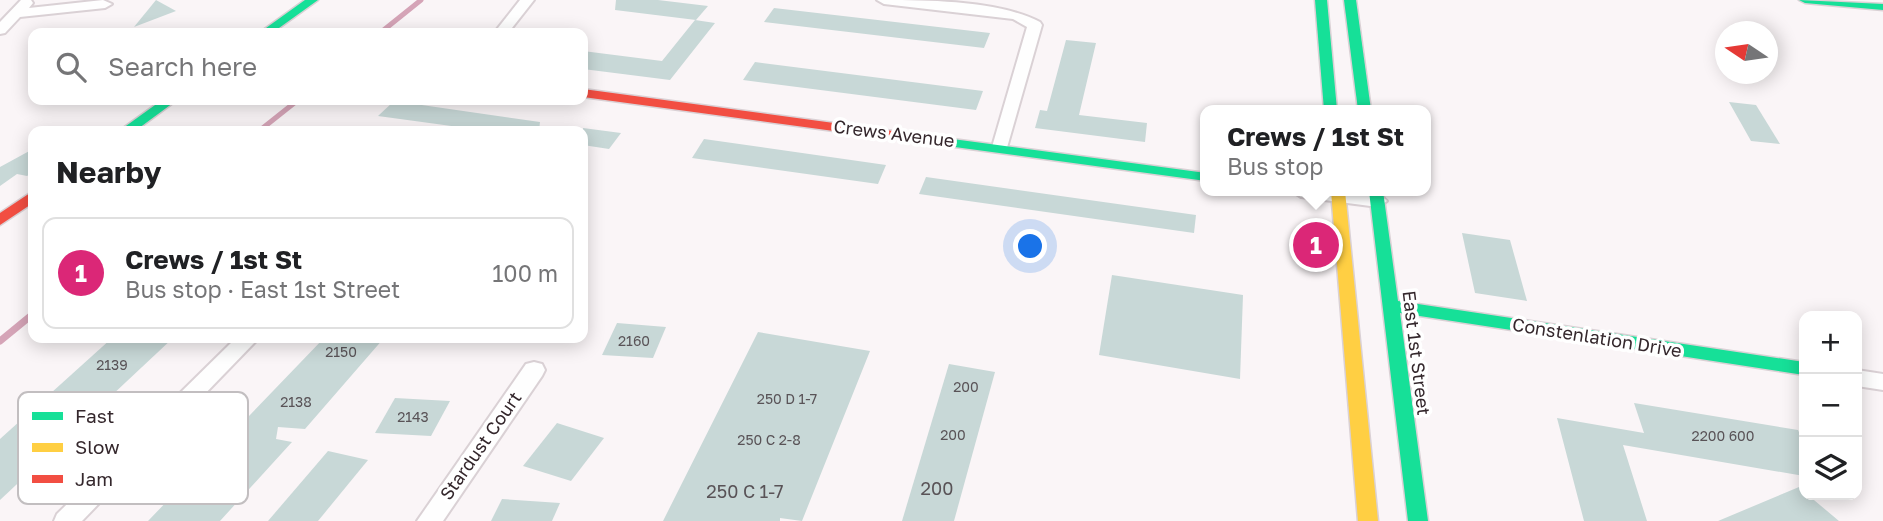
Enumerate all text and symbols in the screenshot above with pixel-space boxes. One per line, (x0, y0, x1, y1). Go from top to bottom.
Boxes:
north arrow (1715, 21, 1778, 84)
search box (28, 28, 588, 105)
icon: search (52, 48, 90, 86)
text: Search here (108, 51, 257, 82)
popup (1200, 105, 1431, 196)
street label: Crews Avenue (832, 115, 956, 151)
text: Crews / 1st St (1227, 121, 1404, 152)
text: Bus stop (1227, 152, 1324, 180)
text: Nearby (56, 154, 161, 190)
pin: 1 (1293, 219, 1339, 271)
your location (1013, 229, 1047, 263)
text: Crews / 1st St (125, 244, 302, 275)
text: 1 (75, 259, 87, 287)
text: 100 m (492, 259, 558, 287)
text: Bus stop · East 1st Street (125, 275, 400, 303)
street label: East 1st Street (1398, 289, 1436, 416)
map controls (1799, 311, 1862, 500)
button: + (1799, 311, 1862, 374)
street label: Constenlation Drive (1511, 313, 1683, 361)
house number: 2160 (618, 332, 650, 349)
house number: 2150 (325, 343, 357, 360)
house number: 2139 (96, 356, 128, 373)
button: − (1799, 374, 1862, 437)
house number: 200 (953, 378, 979, 395)
street label: Stardust Court (435, 387, 526, 504)
house number: 250 D 1-7 (757, 390, 817, 407)
legend (18, 392, 248, 504)
house number: 2138 (280, 393, 312, 410)
text: Fast (75, 404, 114, 427)
house number: 2143 (397, 408, 429, 425)
house number: 200 (940, 426, 966, 443)
house number: 2200 600 (1692, 427, 1754, 444)
house number: 250 C 2-8 (737, 431, 801, 448)
text: Slow (75, 435, 120, 458)
button: layers (1799, 437, 1862, 500)
text: Jam (75, 467, 113, 490)
house number: 200 (921, 477, 953, 499)
house number: 250 C 1-7 (706, 480, 784, 502)

